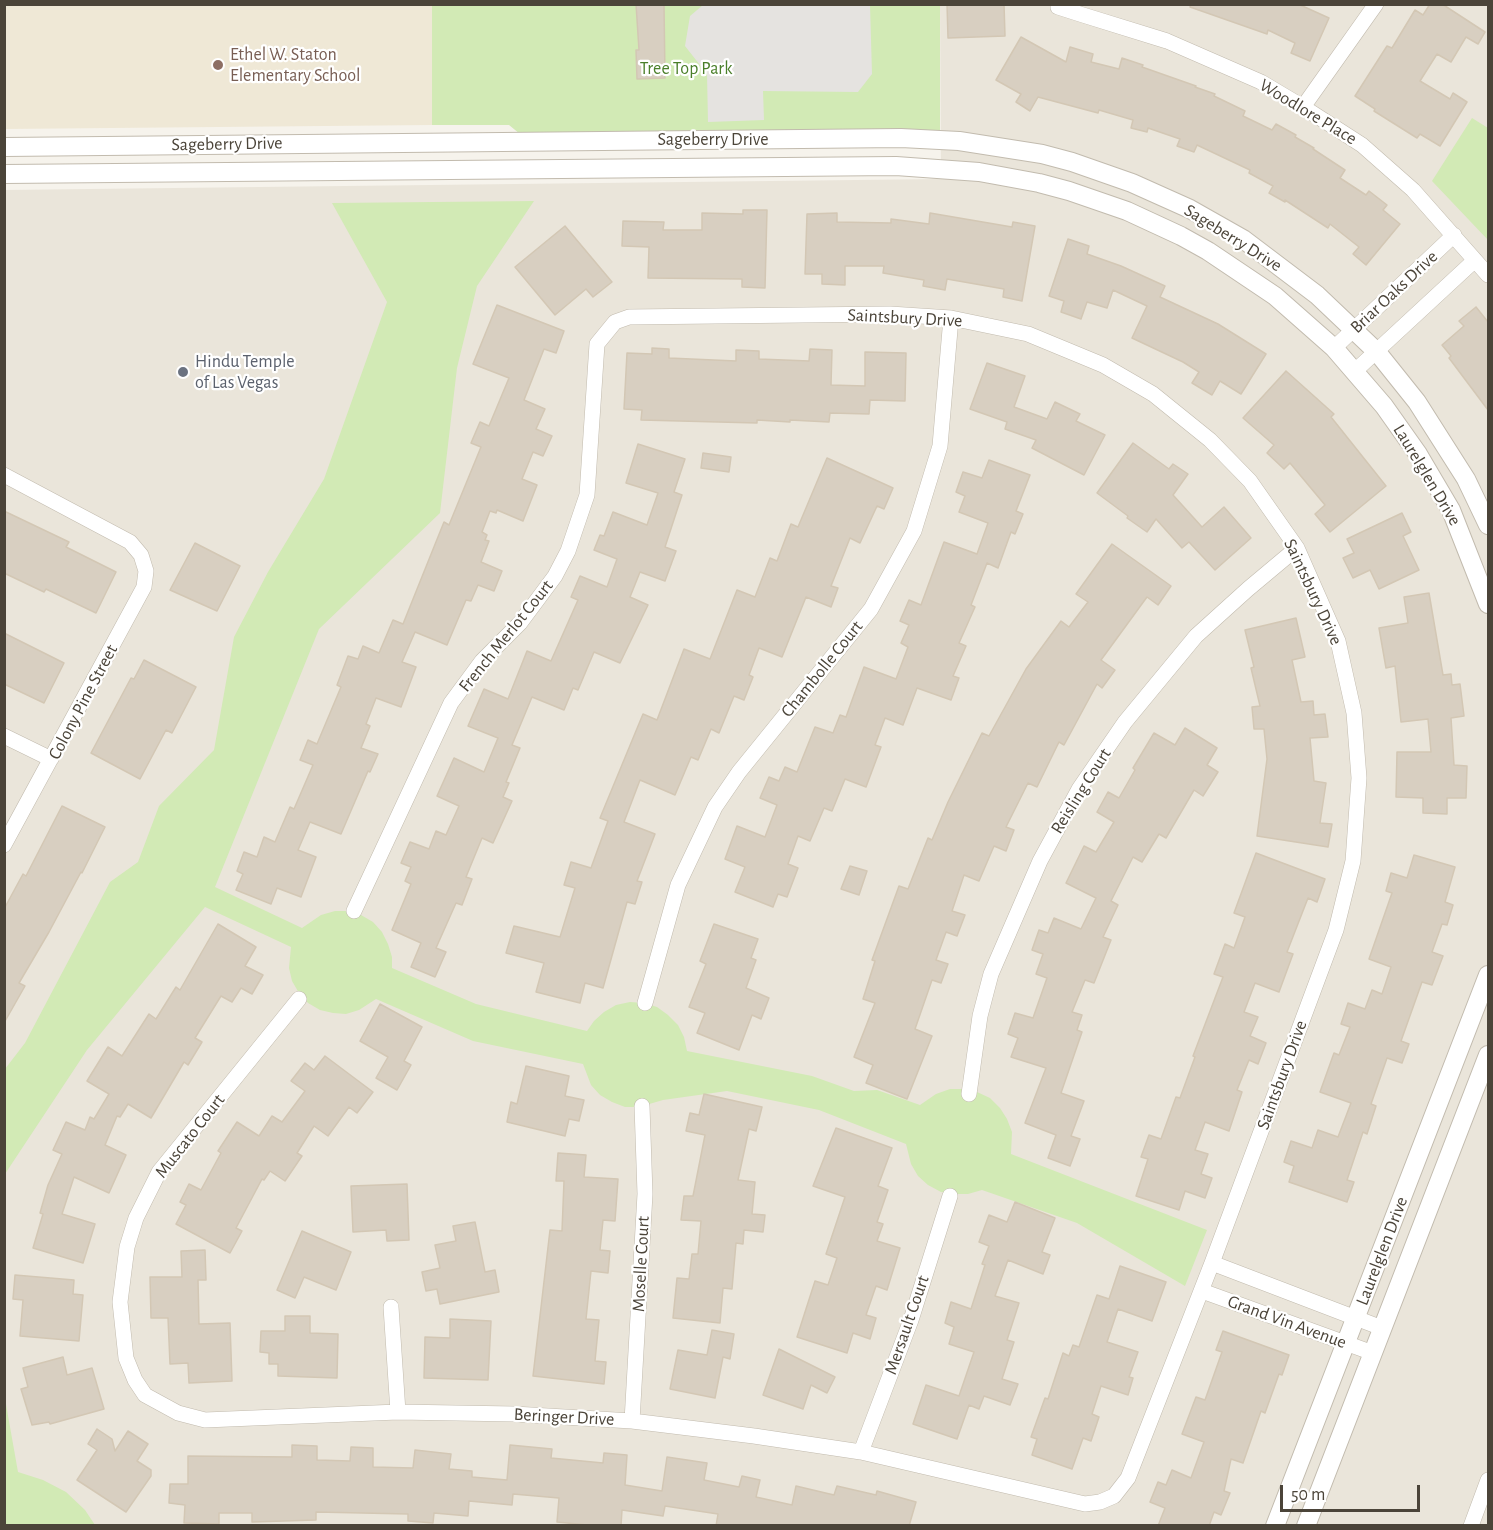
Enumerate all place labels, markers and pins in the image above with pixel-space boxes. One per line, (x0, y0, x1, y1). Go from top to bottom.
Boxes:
place label: Ethel W. Staton Elementary School (230, 44, 360, 86)
marker: Ethel W. Staton Elementary School (211, 58, 225, 72)
place label: Hindu Temple of Las Vegas (195, 351, 295, 394)
marker: Hindu Temple of Las Vegas (176, 365, 190, 379)

